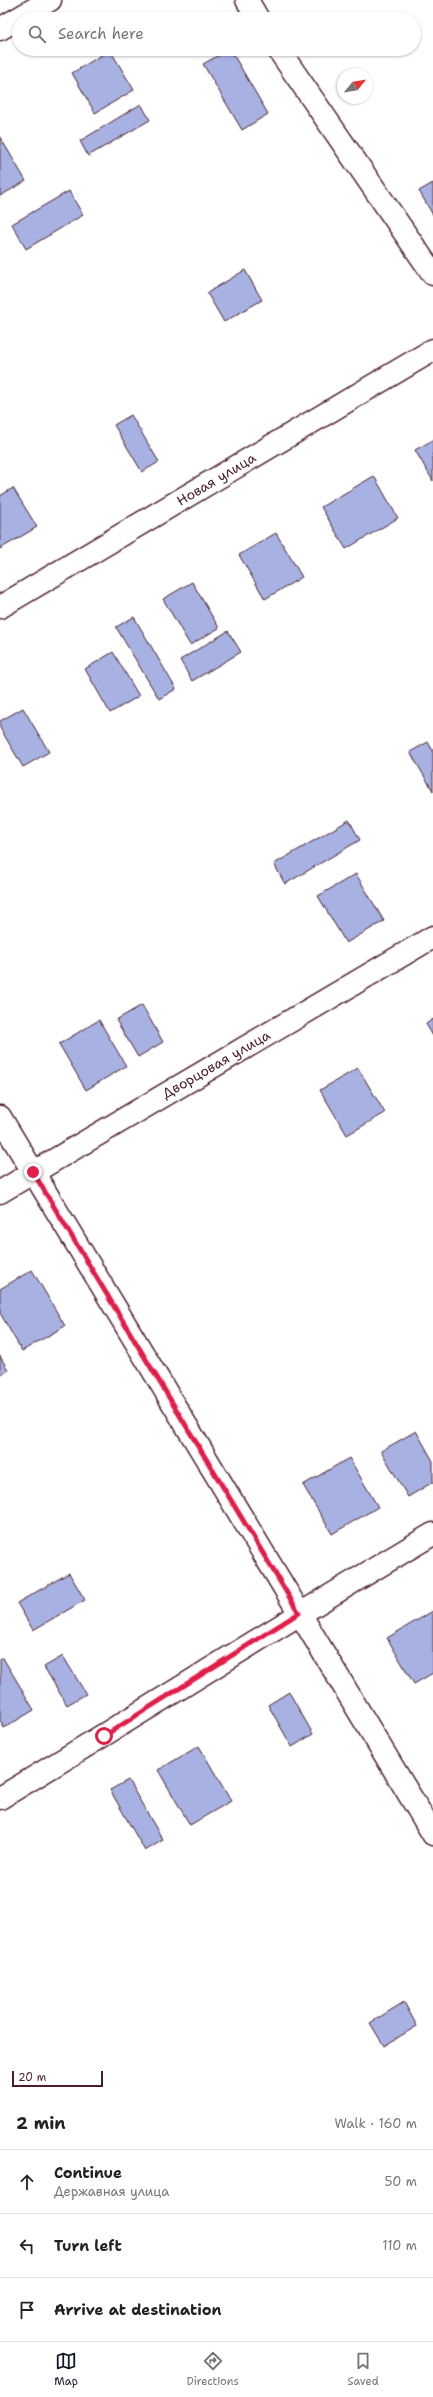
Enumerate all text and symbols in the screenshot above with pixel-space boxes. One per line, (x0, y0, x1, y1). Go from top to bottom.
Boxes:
search box (12, 12, 421, 56)
icon: search (26, 23, 48, 45)
text: Search here (58, 24, 144, 44)
north arrow (337, 68, 373, 104)
street label: Новая улица (173, 448, 259, 510)
street label: Дворцовая улица (159, 1026, 274, 1102)
route end (24, 1163, 42, 1181)
route start (95, 1727, 113, 1745)
scale bar (12, 2069, 103, 2088)
text: 20 m (18, 2070, 46, 2085)
text: 2 min (16, 2112, 66, 2134)
text: Walk · 160 m (335, 2115, 417, 2132)
text: Continue (54, 2163, 122, 2183)
icon: ahead (16, 2171, 38, 2193)
text: 50 m (384, 2173, 417, 2190)
text: Державная улица (54, 2183, 169, 2200)
icon: left (16, 2235, 38, 2257)
text: Turn left (54, 2236, 122, 2256)
text: 110 m (382, 2237, 417, 2254)
icon: arrive (16, 2299, 38, 2321)
text: Arrive at destination (54, 2300, 222, 2320)
tab: Map (54, 2350, 78, 2389)
tab: Directions (186, 2350, 239, 2389)
tab: Saved (347, 2350, 379, 2389)

